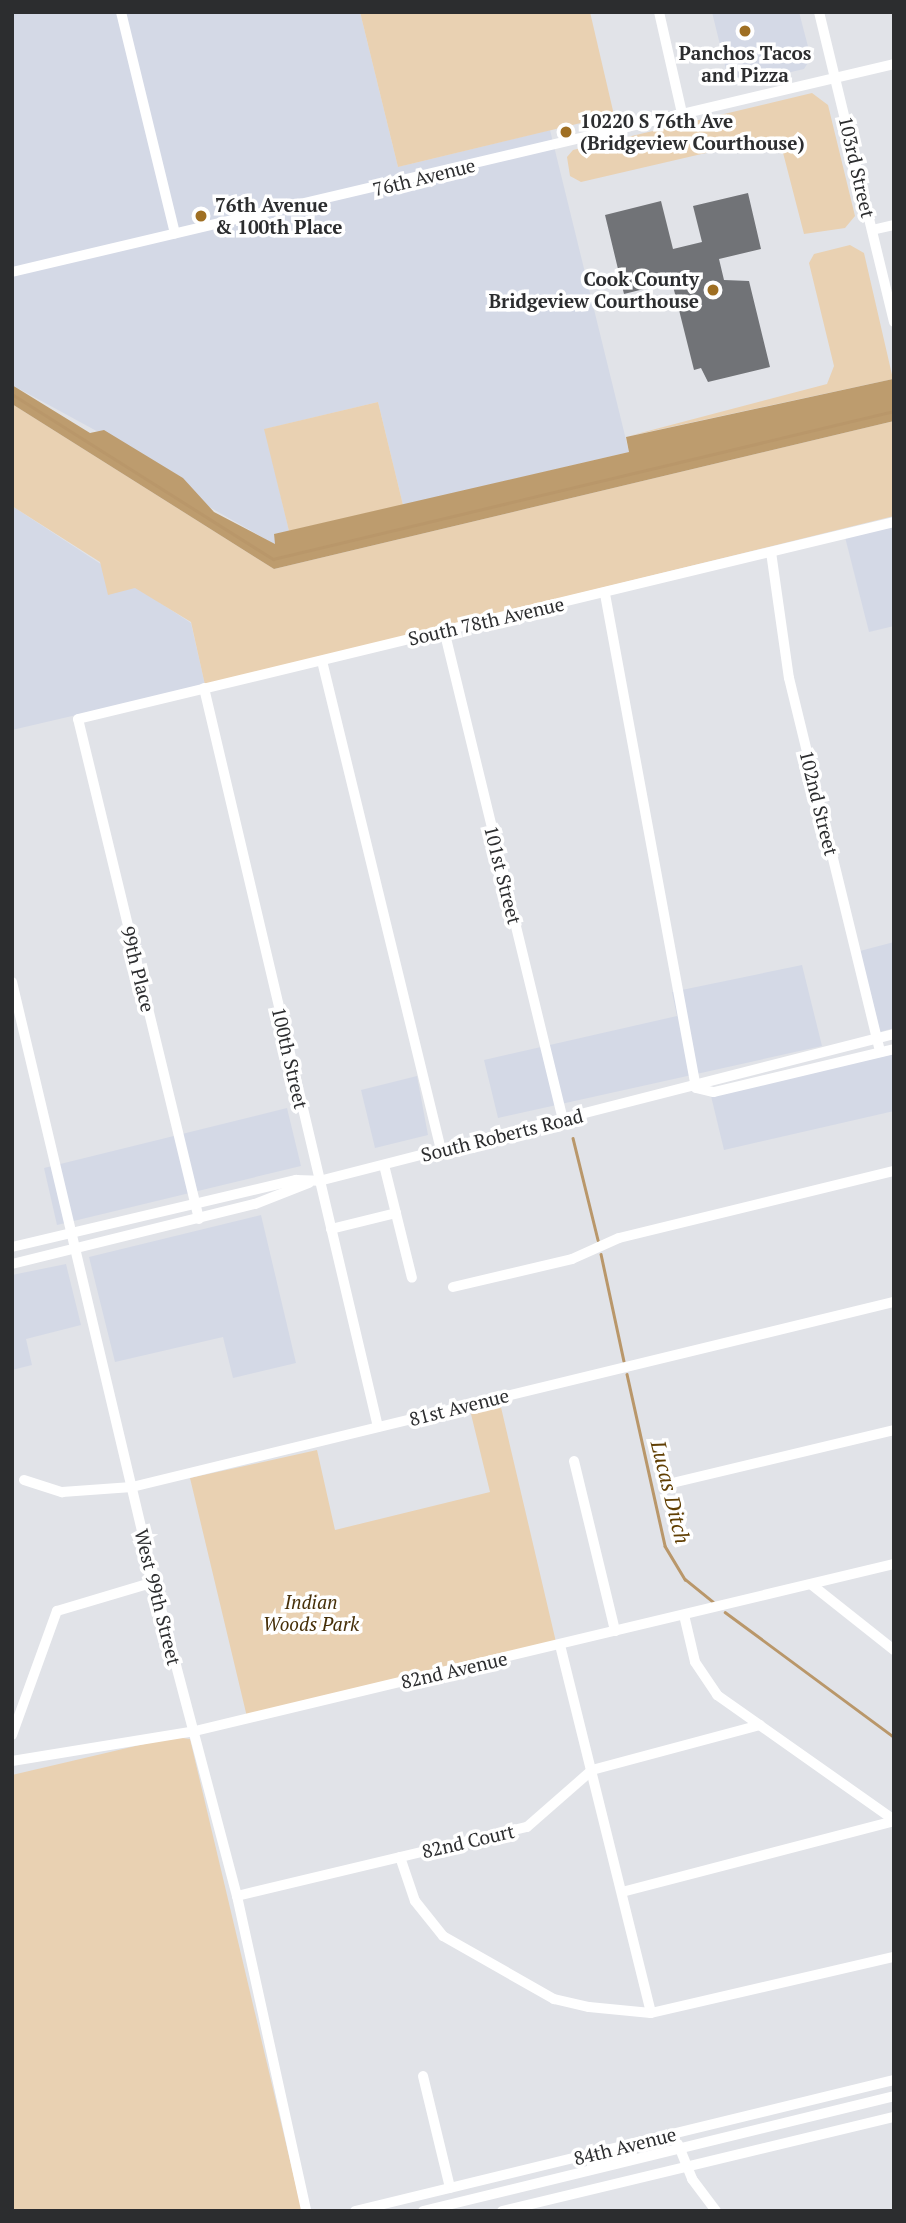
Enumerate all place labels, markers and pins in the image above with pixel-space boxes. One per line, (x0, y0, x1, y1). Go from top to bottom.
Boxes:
marker: Panchos Tacos and Pizza (737, 23, 753, 39)
place label: Panchos Tacos and Pizza (679, 42, 811, 86)
place label: 10220 S 76th Ave (Bridgeview Courthouse) (580, 110, 805, 154)
marker: 10220 S 76th Ave (Bridgeview Courthouse) (558, 124, 574, 140)
place label: 76th Avenue & 100th Place (215, 194, 342, 238)
marker: 76th Avenue & 100th Place (193, 208, 209, 224)
place label: Cook County Bridgeview Courthouse (489, 268, 699, 312)
marker: Cook County Bridgeview Courthouse (705, 282, 721, 298)

